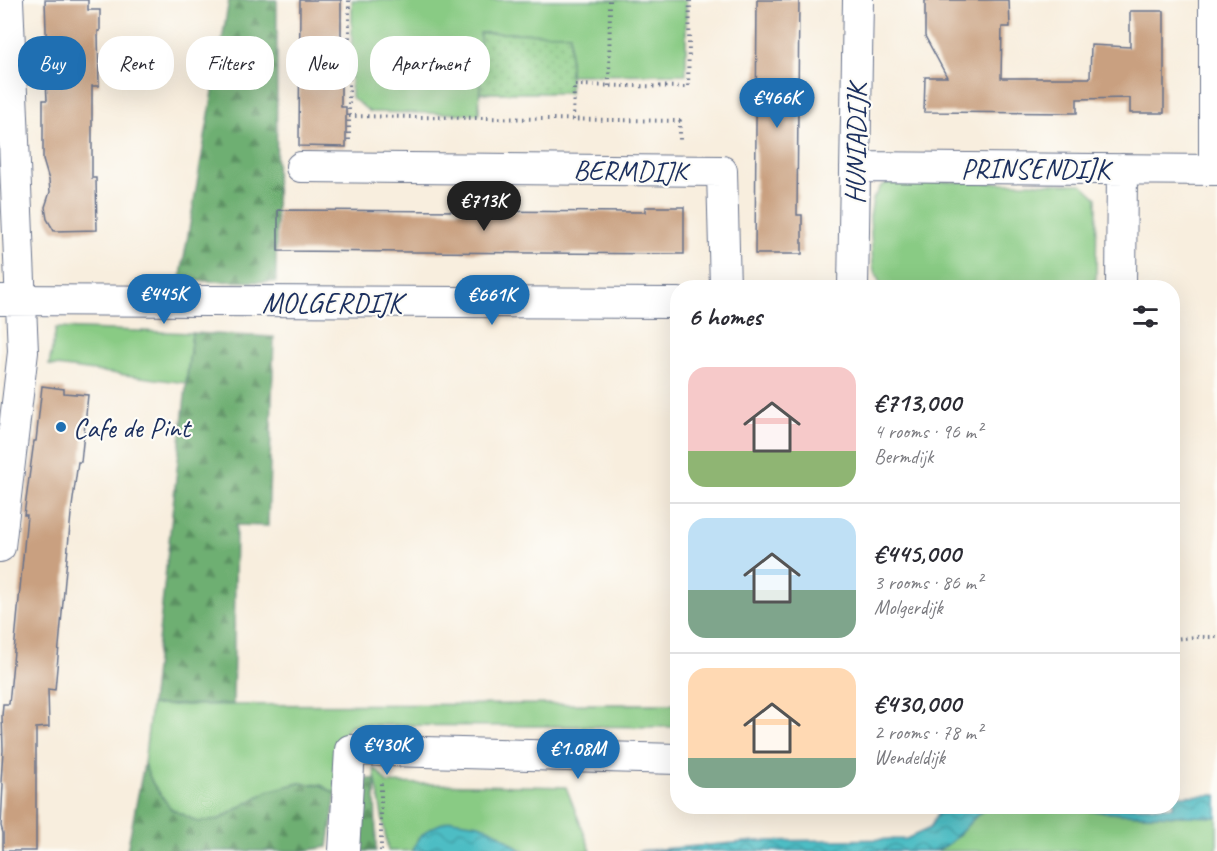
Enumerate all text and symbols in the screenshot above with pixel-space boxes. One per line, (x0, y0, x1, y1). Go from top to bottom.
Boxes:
chip: Buy (18, 36, 86, 90)
chip: Rent (98, 36, 174, 90)
chip: Filters (186, 36, 274, 90)
chip: New (286, 36, 358, 90)
chip: Apartment (370, 36, 490, 90)
pin: €466K (735, 78, 819, 129)
street label: HUNIADIJK (837, 78, 874, 204)
text: €466K (754, 85, 801, 110)
street label: PRINSENDIJK (961, 151, 1114, 186)
street label: BERMDIJK (573, 152, 691, 189)
pin: €713K (442, 181, 526, 232)
text: €713K (461, 188, 507, 213)
pin: €445K (122, 274, 206, 325)
pin: €661K (450, 275, 534, 326)
text: €445K (141, 281, 187, 306)
text: €661K (469, 282, 516, 307)
street label: MOLGERDIJK (262, 285, 408, 320)
text: 6 homes (688, 300, 762, 333)
icon: filters (1129, 300, 1162, 333)
text: €713,000 (874, 386, 961, 419)
icon: home (736, 391, 808, 463)
place label: Cafe de Pint (73, 410, 192, 445)
text: 4 rooms · 96 m² (874, 419, 982, 444)
marker: Cafe de Pint (54, 420, 68, 434)
text: Bermdijk (874, 444, 933, 469)
text: €445,000 (874, 537, 961, 570)
icon: home (736, 542, 808, 614)
text: 3 rooms · 86 m² (874, 570, 982, 595)
text: Molgerdijk (874, 595, 943, 620)
text: €430,000 (874, 687, 961, 720)
icon: home (736, 692, 808, 764)
text: 2 rooms · 78 m² (874, 720, 982, 745)
pin: €430K (345, 725, 429, 776)
pin: €1.08M (529, 729, 627, 780)
text: €430K (364, 732, 410, 757)
text: €1.08M (551, 736, 605, 761)
text: Wendeldijk (874, 745, 945, 770)

